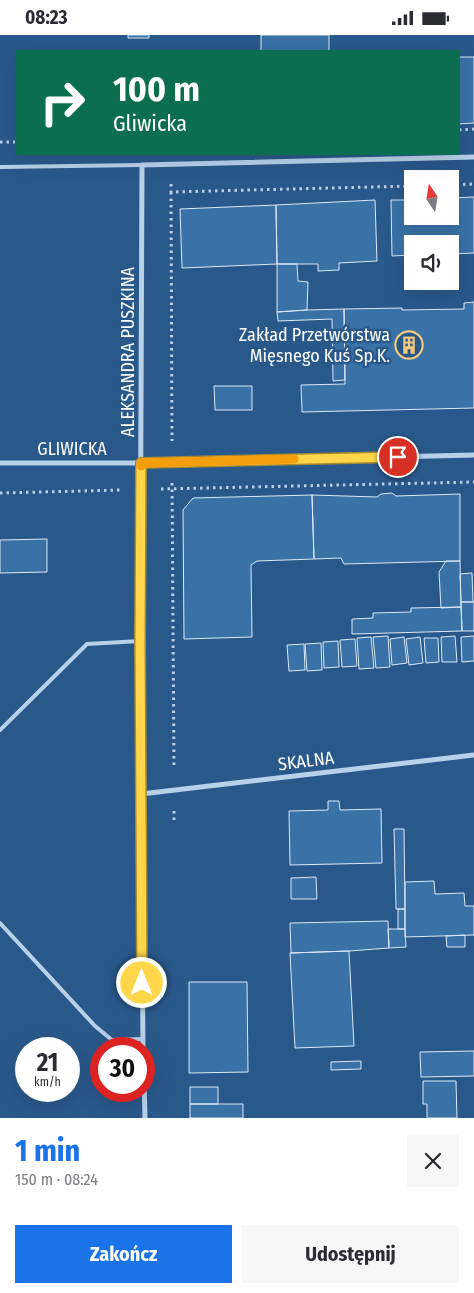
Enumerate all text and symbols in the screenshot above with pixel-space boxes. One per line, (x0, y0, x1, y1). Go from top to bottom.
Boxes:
text: 08:23 (25, 6, 68, 29)
text: 100 m (113, 68, 200, 110)
icon: right (30, 70, 95, 135)
text: Gliwicka (113, 110, 187, 137)
north arrow (404, 170, 459, 225)
map controls (404, 170, 459, 290)
button: sound (404, 235, 459, 290)
street label: ALEKSANDRA PUSZKINA (117, 266, 139, 437)
place label: Zakład Przetwórstwa Mięsnego Kuś Sp.K. (239, 324, 390, 367)
building icon: Zakład Przetwórstwa Mięsnego Kuś Sp.K. (394, 330, 424, 360)
pin (377, 436, 419, 478)
street label: GLIWICKA (37, 438, 107, 460)
icon: arrive (384, 443, 412, 471)
street label: SKALNA (277, 747, 336, 775)
position arrow (115, 956, 167, 1008)
speed limit sign: 30 (90, 1037, 155, 1102)
text: 21 (37, 1048, 58, 1078)
text: km/h (34, 1075, 61, 1089)
text: 1 min (15, 1133, 80, 1169)
button: close (407, 1135, 459, 1187)
text: 150 m · 08:24 (15, 1170, 98, 1189)
button: Zakończ (15, 1225, 232, 1283)
button: Udostępnij (242, 1225, 459, 1283)

